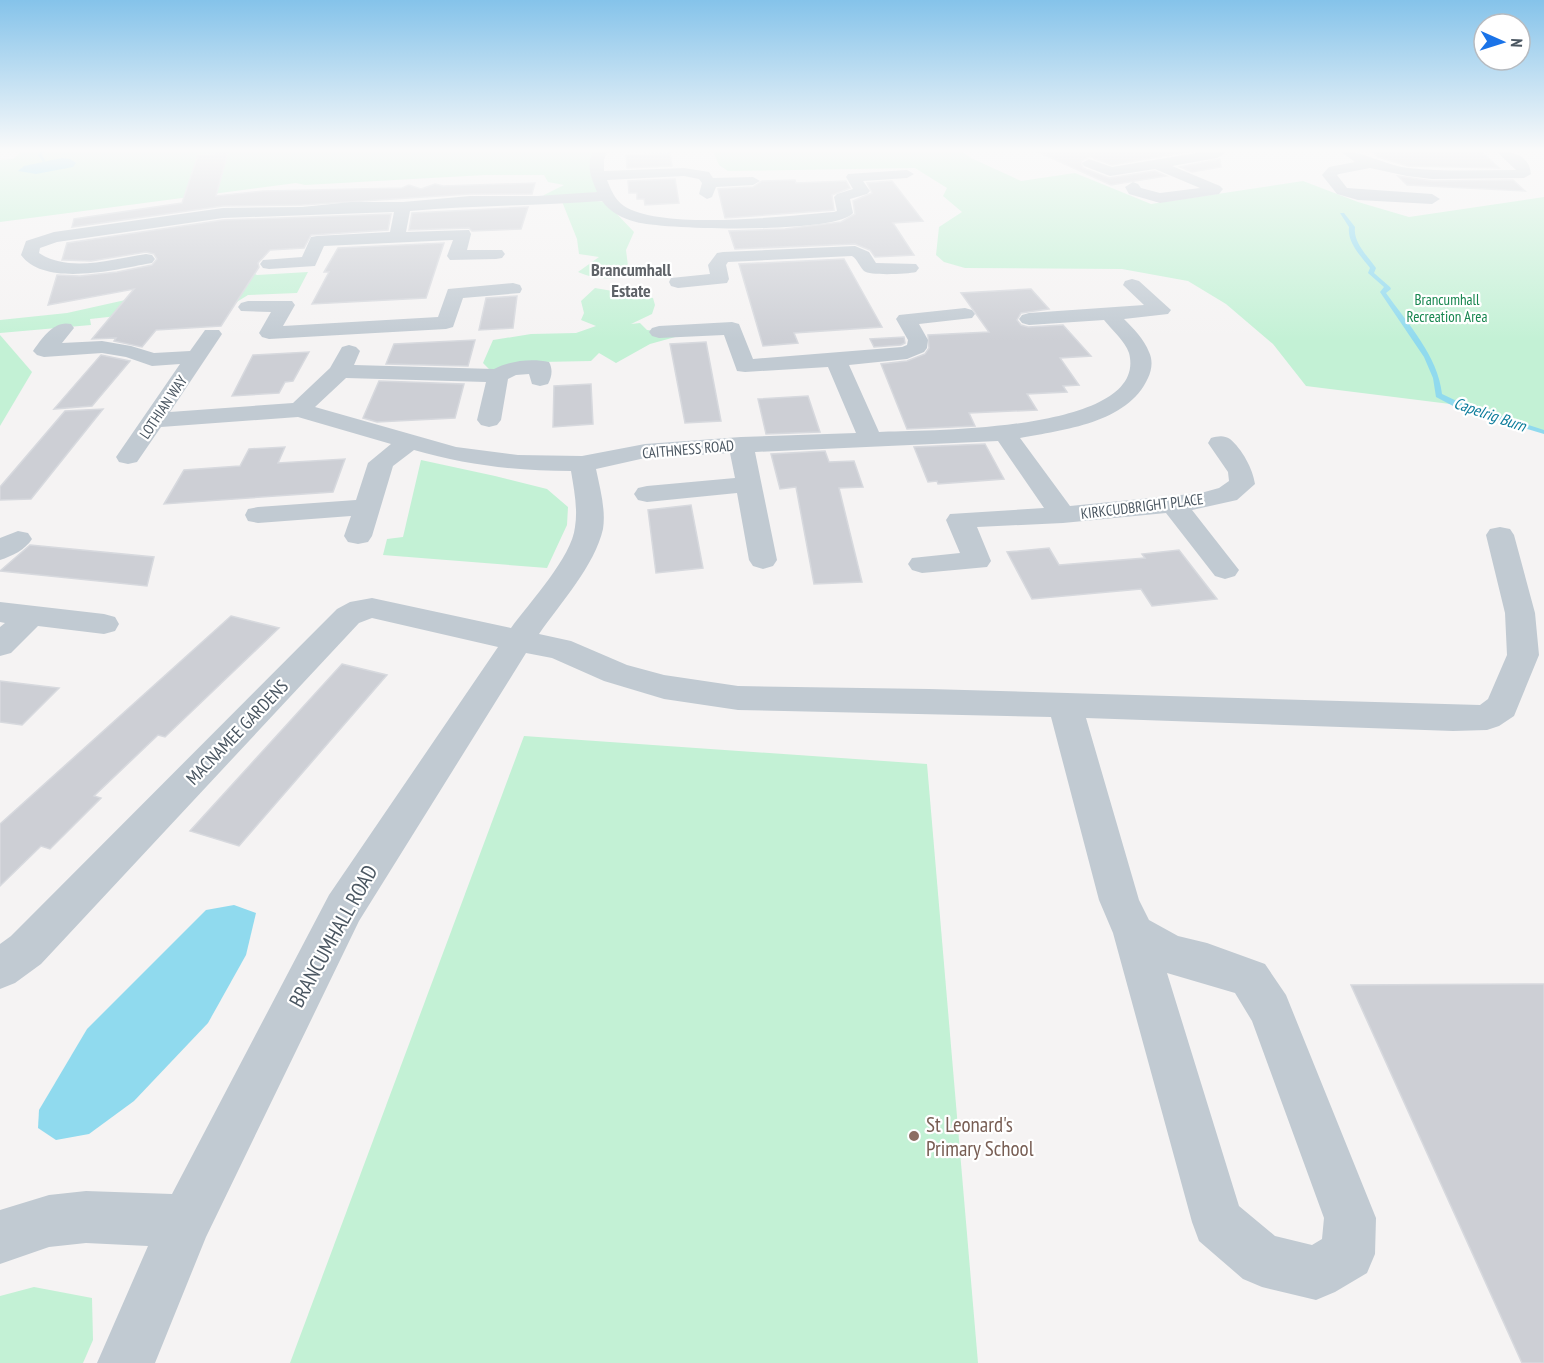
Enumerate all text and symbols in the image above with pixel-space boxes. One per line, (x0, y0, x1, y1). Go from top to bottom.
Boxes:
north arrow (1472, 12, 1532, 72)
text: N (1507, 38, 1527, 48)
district label: Brancumhall Estate (591, 258, 672, 302)
park label: Brancumhall Recreation Area (1407, 290, 1487, 326)
street label: LOTHIAN WAY (135, 372, 191, 442)
water label: Capelrig Burn (1451, 392, 1530, 436)
street label: CAITHNESS ROAD (641, 436, 735, 462)
street label: KIRKCUDBRIGHT PLACE (1080, 489, 1204, 523)
street label: MACNAMEE GARDENS (181, 674, 293, 789)
street label: BRANCUMHALL ROAD (283, 860, 383, 1012)
place label: St Leonard's Primary School (926, 1111, 1034, 1162)
marker: St Leonard's Primary School (907, 1129, 921, 1143)

